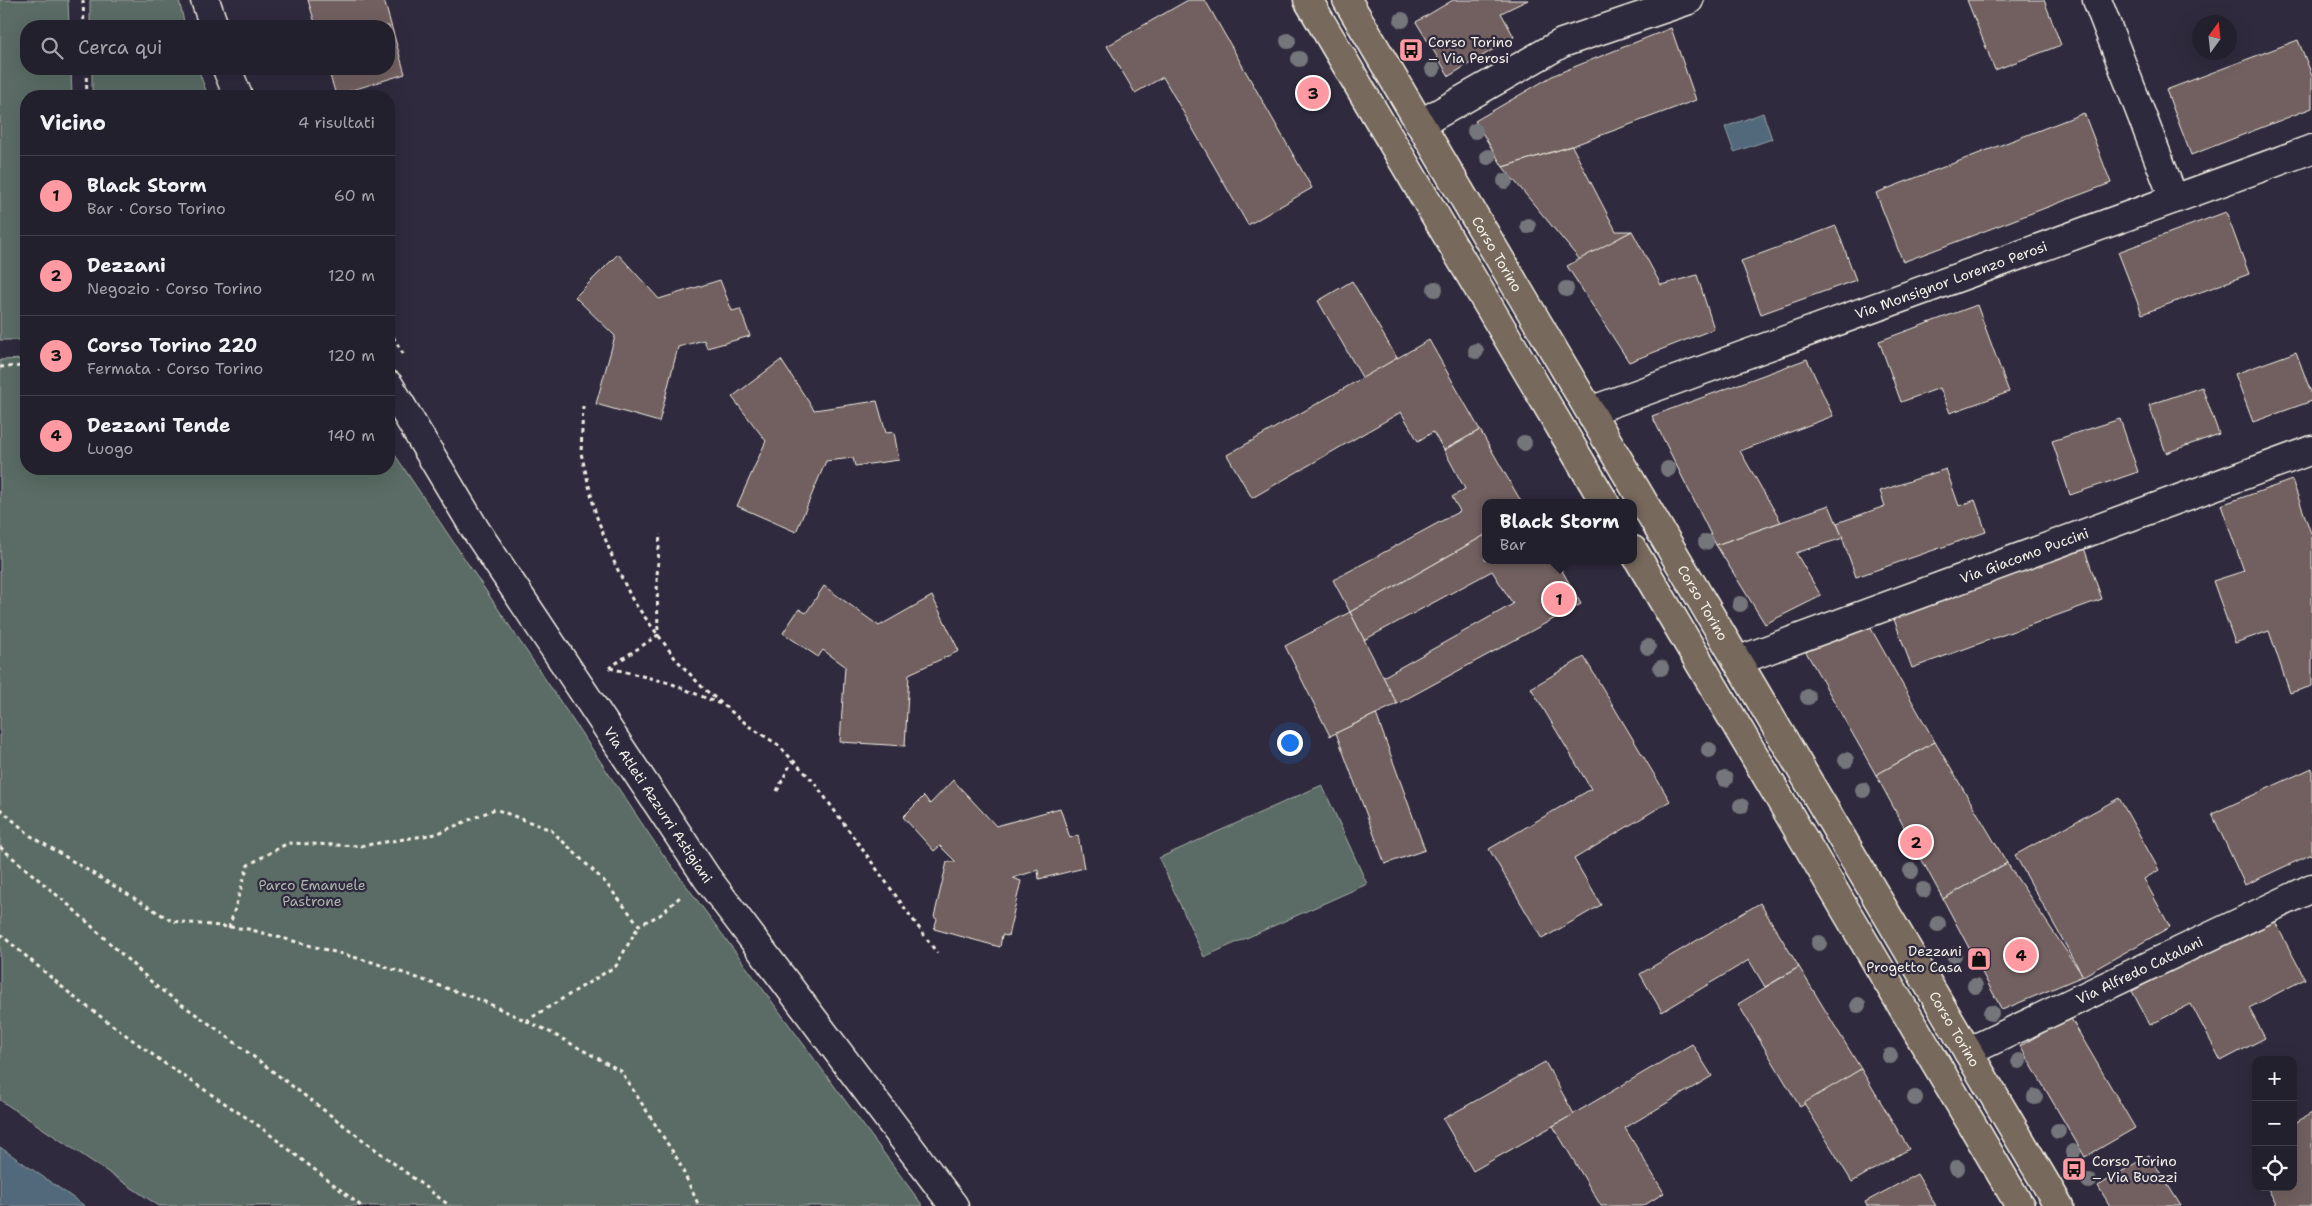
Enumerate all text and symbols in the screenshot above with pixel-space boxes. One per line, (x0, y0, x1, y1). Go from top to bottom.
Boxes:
north arrow (2192, 15, 2237, 60)
search box (20, 20, 395, 75)
place label: Corso Torino – Via Perosi (1428, 33, 1513, 67)
icon: search (38, 34, 66, 62)
text: Cerca qui (78, 35, 162, 60)
bus stop icon: Corso Torino – Via Perosi (1398, 37, 1424, 63)
pin: 3 (1297, 74, 1329, 112)
text: Vicino (40, 109, 106, 137)
text: 4 risultati (298, 112, 375, 133)
text: Black Storm (87, 173, 207, 198)
text: 1 (52, 185, 60, 206)
text: 60 m (334, 185, 375, 206)
text: Bar · Corso Torino (87, 198, 226, 219)
street label: Corso Torino (1468, 213, 1526, 295)
street label: Via Monsignor Lorenzo Perosi (1852, 237, 2050, 323)
text: Dezzani (87, 253, 166, 278)
text: 2 (50, 265, 62, 286)
text: 120 m (328, 265, 375, 286)
text: Negozio · Corso Torino (87, 278, 262, 299)
text: Corso Torino 220 (87, 333, 257, 358)
text: 3 (50, 345, 62, 366)
text: 120 m (328, 345, 375, 366)
text: Fermata · Corso Torino (87, 358, 263, 379)
text: Dezzani Tende (87, 413, 230, 438)
text: 4 (50, 425, 62, 446)
text: 140 m (328, 425, 375, 446)
text: Luogo (87, 438, 133, 459)
popup (1482, 499, 1637, 564)
text: Black Storm (1500, 509, 1619, 534)
street label: Via Giacomo Puccini (1957, 524, 2091, 587)
text: Bar (1500, 534, 1526, 555)
street label: Corso Torino (1674, 562, 1732, 644)
pin: 1 (1543, 580, 1575, 618)
street label: Via Atleti Azzurri Astigiani (600, 723, 717, 887)
your location (1277, 730, 1303, 756)
pin: 2 (1900, 823, 1932, 861)
park label: Parco Emanuele Pastrone (258, 876, 366, 910)
street label: Via Alfredo Catalani (2073, 932, 2206, 1008)
pin: 4 (2005, 936, 2037, 974)
place label: Dezzani Progetto Casa (1866, 942, 1962, 976)
shop icon: Dezzani Progetto Casa (1966, 946, 1992, 972)
street label: Corso Torino (1925, 988, 1984, 1070)
map controls (2252, 1056, 2297, 1191)
button: + (2252, 1056, 2297, 1101)
button: − (2252, 1101, 2297, 1146)
button: locate (2252, 1146, 2297, 1191)
place label: Corso Torino – Via Buozzi (2092, 1152, 2178, 1186)
bus stop icon: Corso Torino – Via Buozzi (2061, 1156, 2087, 1182)

